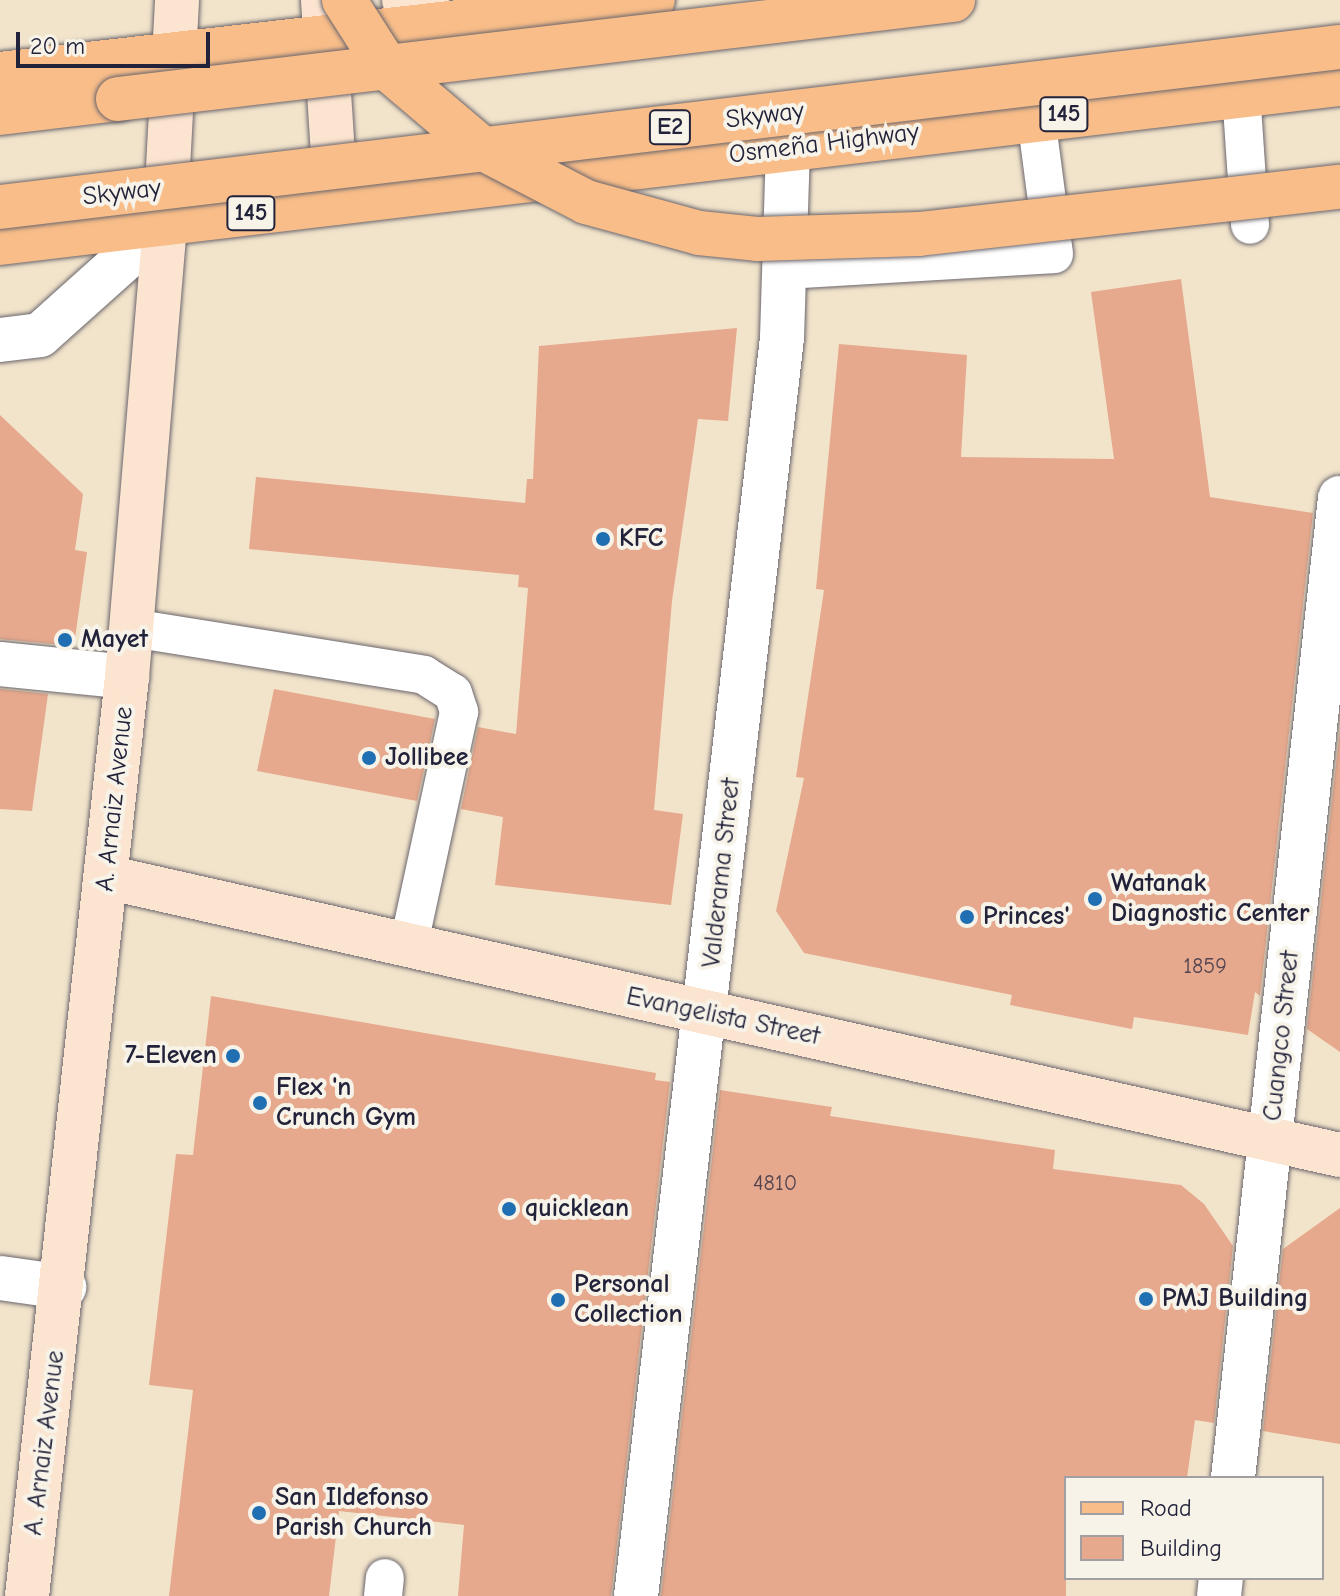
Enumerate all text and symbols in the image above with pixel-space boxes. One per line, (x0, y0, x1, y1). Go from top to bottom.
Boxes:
scale bar (20, 16, 214, 66)
text: 20 m (30, 32, 85, 60)
road number: 145 (1038, 94, 1090, 134)
street label: Skyway (724, 96, 806, 136)
road number: E2 (648, 107, 692, 147)
street label: Osmeña Highway (727, 117, 921, 171)
street label: Skyway (81, 173, 163, 213)
road number: 145 (225, 193, 277, 233)
place label: KFC (619, 523, 663, 555)
marker: KFC (594, 530, 612, 548)
place label: Mayet (81, 624, 148, 656)
marker: Mayet (56, 631, 74, 649)
street label: A. Arnaiz Avenue (90, 705, 140, 893)
place label: Jollibee (385, 742, 468, 774)
marker: Jollibee (360, 749, 378, 767)
street label: Valderama Street (697, 777, 747, 969)
place label: Watanak Diagnostic Center (1111, 868, 1310, 930)
marker: Watanak Diagnostic Center (1086, 890, 1104, 908)
place label: Princes' (983, 901, 1070, 933)
marker: Princes' (958, 908, 976, 926)
street label: Cuangco Street (1258, 949, 1306, 1123)
house number: 1859 (1183, 954, 1227, 980)
street label: Evangelista Street (623, 981, 823, 1053)
place label: 7-Eleven (125, 1040, 217, 1072)
marker: 7-Eleven (224, 1047, 242, 1065)
place label: Flex 'n Crunch Gym (276, 1072, 416, 1134)
marker: Flex 'n Crunch Gym (251, 1094, 269, 1112)
house number: 4810 (753, 1171, 797, 1197)
place label: quicklean (525, 1193, 629, 1225)
marker: quicklean (500, 1200, 518, 1218)
place label: Personal Collection (574, 1269, 683, 1330)
place label: PMJ Building (1162, 1283, 1308, 1315)
marker: PMJ Building (1137, 1290, 1155, 1308)
marker: Personal Collection (549, 1291, 567, 1309)
street label: A. Arnaiz Avenue (18, 1349, 72, 1537)
legend (1064, 1476, 1324, 1580)
place label: San Ildefonso Parish Church (275, 1482, 432, 1544)
text: Road (1140, 1494, 1192, 1522)
marker: San Ildefonso Parish Church (250, 1504, 268, 1522)
text: Building (1140, 1534, 1222, 1562)

